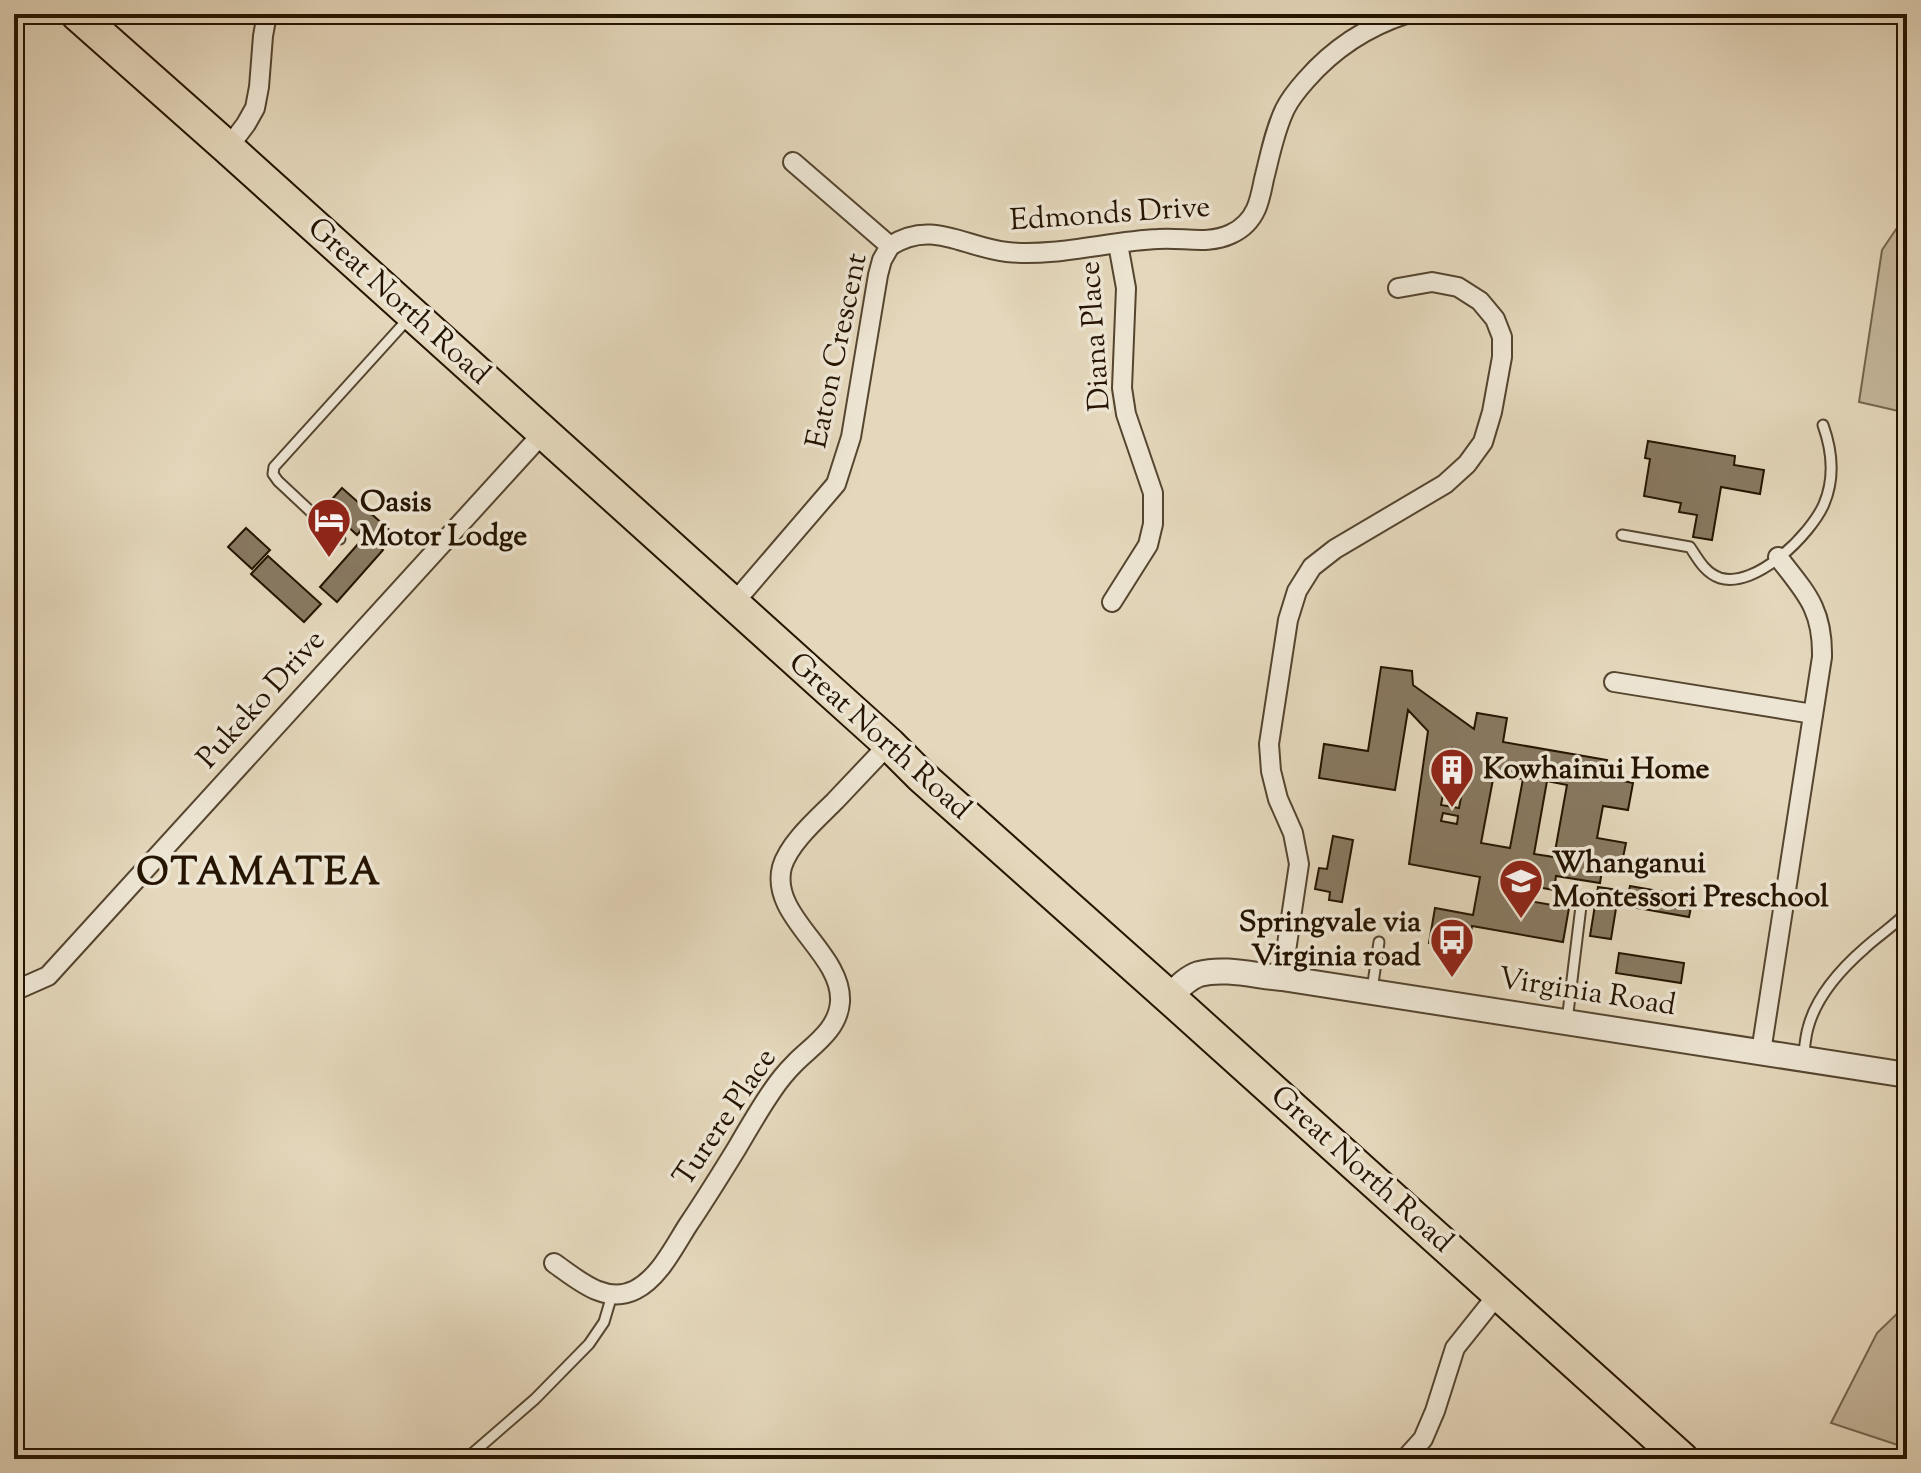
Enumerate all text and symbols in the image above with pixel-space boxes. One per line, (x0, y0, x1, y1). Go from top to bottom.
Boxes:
street label: Edmonds Drive (1008, 187, 1212, 243)
street label: Great North Road (297, 208, 499, 396)
street label: Eaton Crescent (796, 249, 880, 453)
street label: Diana Place (1069, 260, 1123, 412)
place label: Oasis Motor Lodge (360, 482, 527, 559)
hotel icon: Oasis Motor Lodge (305, 496, 353, 559)
street label: Pukeko Drive (188, 621, 336, 779)
street label: Great North Road (778, 643, 980, 831)
building icon: Kowhainui Home (1428, 746, 1476, 809)
place label: Kowhainui Home (1483, 749, 1709, 792)
place label: Whanganui Montessori Preschool (1552, 843, 1829, 920)
district label: OTAMATEA (136, 848, 382, 902)
school or university icon: Whanganui Montessori Preschool (1497, 857, 1545, 920)
place label: Springvale via Virginia road (1239, 902, 1421, 979)
bus stop icon: Springvale via Virginia road (1428, 916, 1476, 979)
street label: Virginia Road (1495, 958, 1679, 1028)
street label: Turere Place (664, 1040, 788, 1196)
street label: Great North Road (1260, 1076, 1462, 1264)

